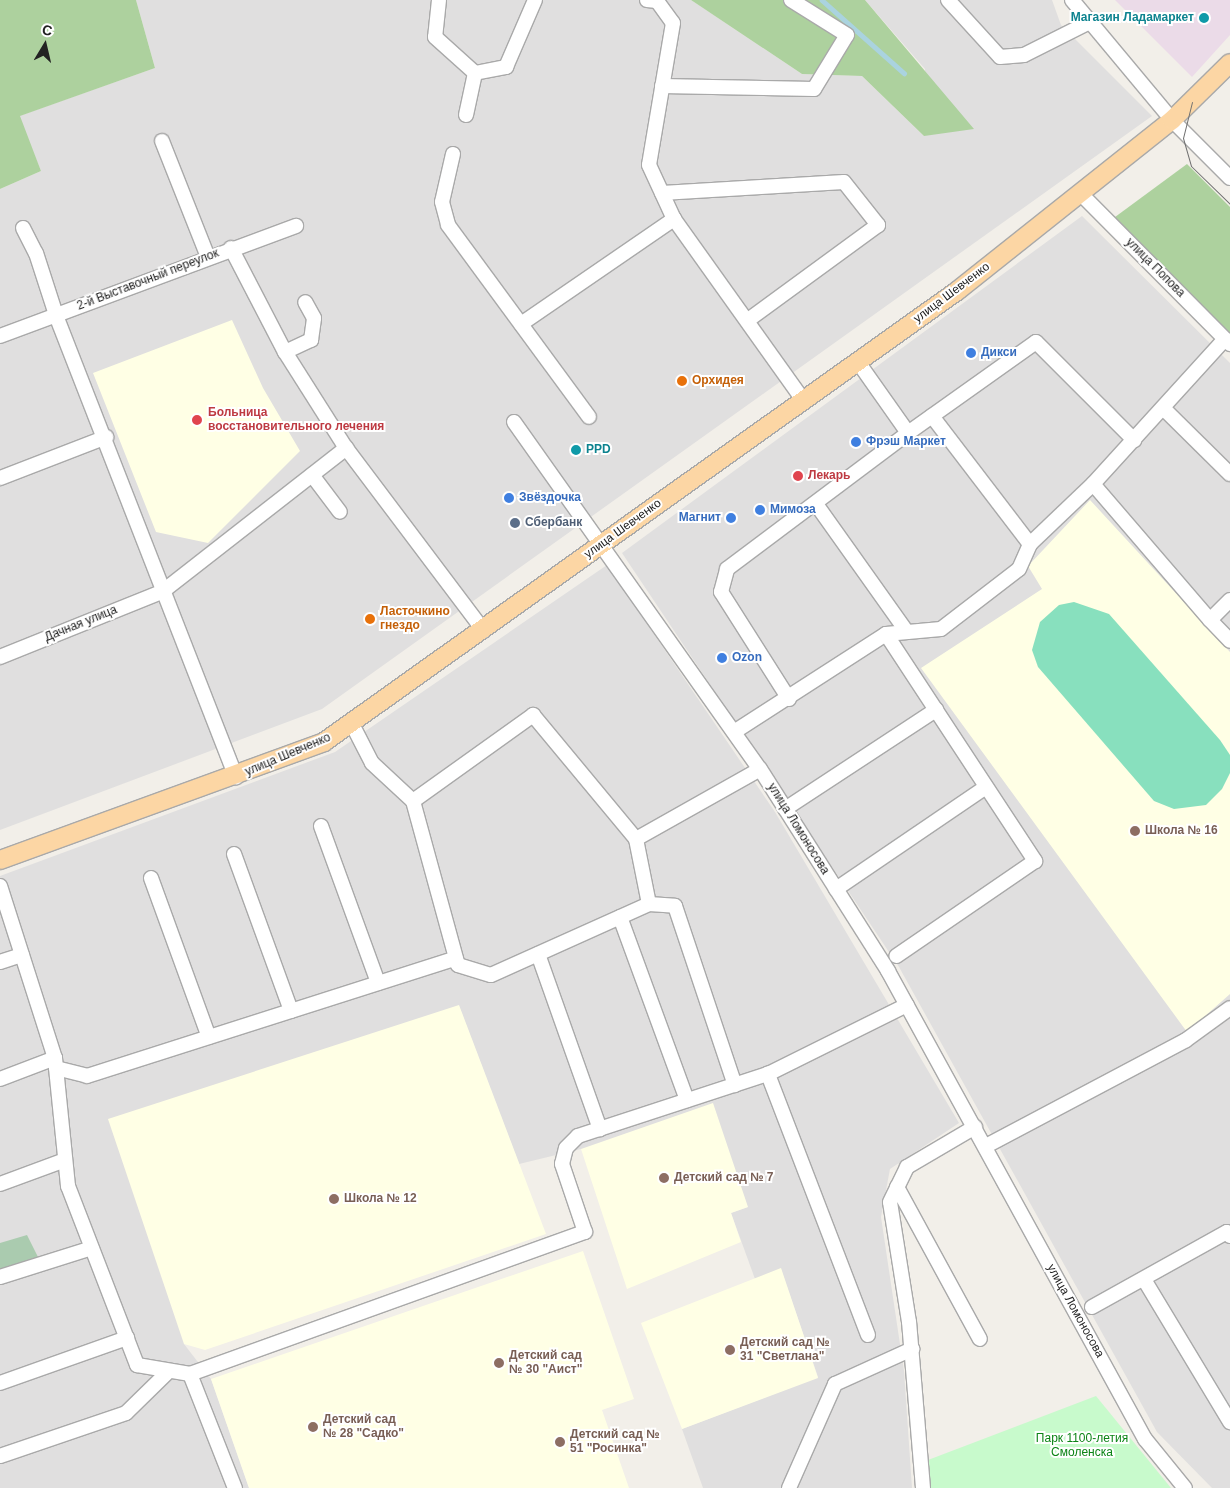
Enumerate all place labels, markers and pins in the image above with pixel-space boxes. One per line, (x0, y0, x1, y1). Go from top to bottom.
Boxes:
place label: Магазин Ладамаркет (1071, 11, 1194, 25)
marker: Магазин Ладамаркет (1198, 12, 1210, 24)
place label: Дикси (981, 346, 1017, 360)
marker: Дикси (965, 347, 977, 359)
place label: Орхидея (692, 374, 744, 388)
marker: Орхидея (676, 375, 688, 387)
place label: Больница восстановительного лечения (208, 406, 384, 434)
marker: Больница восстановительного лечения (190, 413, 204, 427)
place label: Фрэш Маркет (866, 435, 946, 449)
marker: Фрэш Маркет (850, 436, 862, 448)
place label: PPD (586, 443, 611, 457)
marker: PPD (570, 444, 582, 456)
place label: Лекарь (808, 469, 850, 483)
marker: Лекарь (792, 470, 804, 482)
place label: Звёздочка (519, 491, 581, 505)
marker: Звёздочка (503, 492, 515, 504)
place label: Мимоза (770, 503, 816, 517)
marker: Мимоза (754, 504, 766, 516)
place label: Магнит (679, 511, 721, 525)
marker: Магнит (725, 512, 737, 524)
place label: Сбербанк (525, 516, 582, 530)
marker: Сбербанк (509, 517, 521, 529)
place label: Ласточкино гнездо (380, 605, 450, 633)
marker: Ласточкино гнездо (364, 613, 376, 625)
place label: Ozon (732, 651, 762, 665)
marker: Ozon (716, 652, 728, 664)
place label: Школа № 16 (1145, 824, 1218, 838)
marker: Школа № 16 (1129, 825, 1141, 837)
place label: Детский сад № 7 (674, 1171, 774, 1185)
marker: Детский сад № 7 (658, 1172, 670, 1184)
place label: Школа № 12 (344, 1192, 417, 1206)
marker: Школа № 12 (328, 1193, 340, 1205)
place label: Детский сад № 31 "Светлана" (740, 1336, 830, 1364)
marker: Детский сад № 31 "Светлана" (724, 1344, 736, 1356)
place label: Детский сад № 30 "Аист" (509, 1349, 582, 1377)
marker: Детский сад № 30 "Аист" (493, 1357, 505, 1369)
place label: Детский сад № 28 "Садко" (323, 1413, 404, 1441)
marker: Детский сад № 28 "Садко" (307, 1421, 319, 1433)
place label: Детский сад № 51 "Росинка" (570, 1428, 660, 1456)
marker: Детский сад № 51 "Росинка" (554, 1436, 566, 1448)

